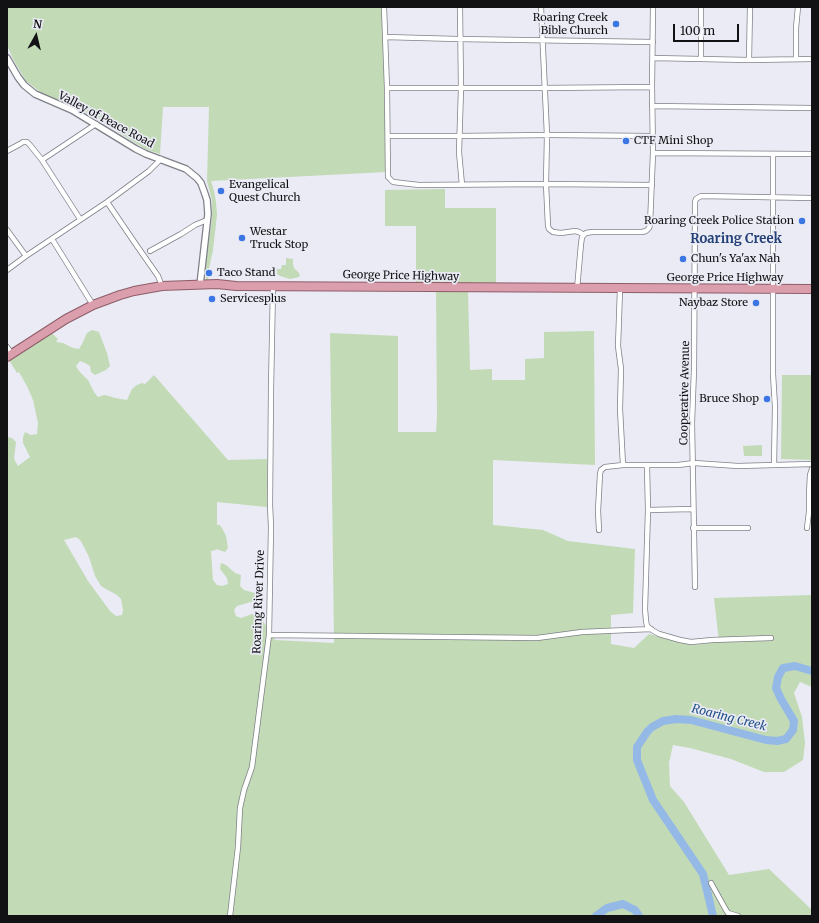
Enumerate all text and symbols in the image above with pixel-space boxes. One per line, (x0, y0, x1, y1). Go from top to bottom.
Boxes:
place label: Roaring Creek Bible Church (533, 11, 608, 37)
north arrow (16, 16, 56, 56)
scale bar (675, 16, 741, 42)
text: N (32, 17, 43, 32)
marker: Roaring Creek Bible Church (611, 19, 621, 29)
text: 100 m (680, 23, 715, 38)
street label: Valley of Peace Road (56, 89, 156, 151)
place label: CTF Mini Shop (634, 134, 713, 148)
marker: CTF Mini Shop (621, 136, 631, 146)
place label: Evangelical Quest Church (229, 178, 300, 204)
marker: Evangelical Quest Church (216, 186, 226, 196)
place label: Roaring Creek Police Station (644, 214, 794, 228)
marker: Roaring Creek Police Station (797, 216, 807, 226)
place label: Westar Truck Stop (250, 225, 308, 251)
district label: Roaring Creek (690, 231, 782, 247)
marker: Westar Truck Stop (237, 233, 247, 243)
place label: Chun's Ya'ax Nah (691, 252, 780, 266)
marker: Chun's Ya'ax Nah (678, 254, 688, 264)
place label: Taco Stand (217, 266, 275, 280)
marker: Taco Stand (204, 268, 214, 278)
street label: George Price Highway (343, 268, 459, 284)
street label: George Price Highway (667, 271, 783, 285)
place label: Servicesplus (220, 292, 286, 306)
marker: Servicesplus (207, 294, 217, 304)
place label: Naybaz Store (679, 296, 748, 310)
marker: Naybaz Store (751, 298, 761, 308)
street label: Cooperative Avenue (677, 341, 693, 445)
place label: Bruce Shop (699, 392, 759, 406)
marker: Bruce Shop (762, 394, 772, 404)
street label: Roaring River Drive (251, 550, 267, 654)
water label: Roaring Creek (690, 702, 768, 734)

